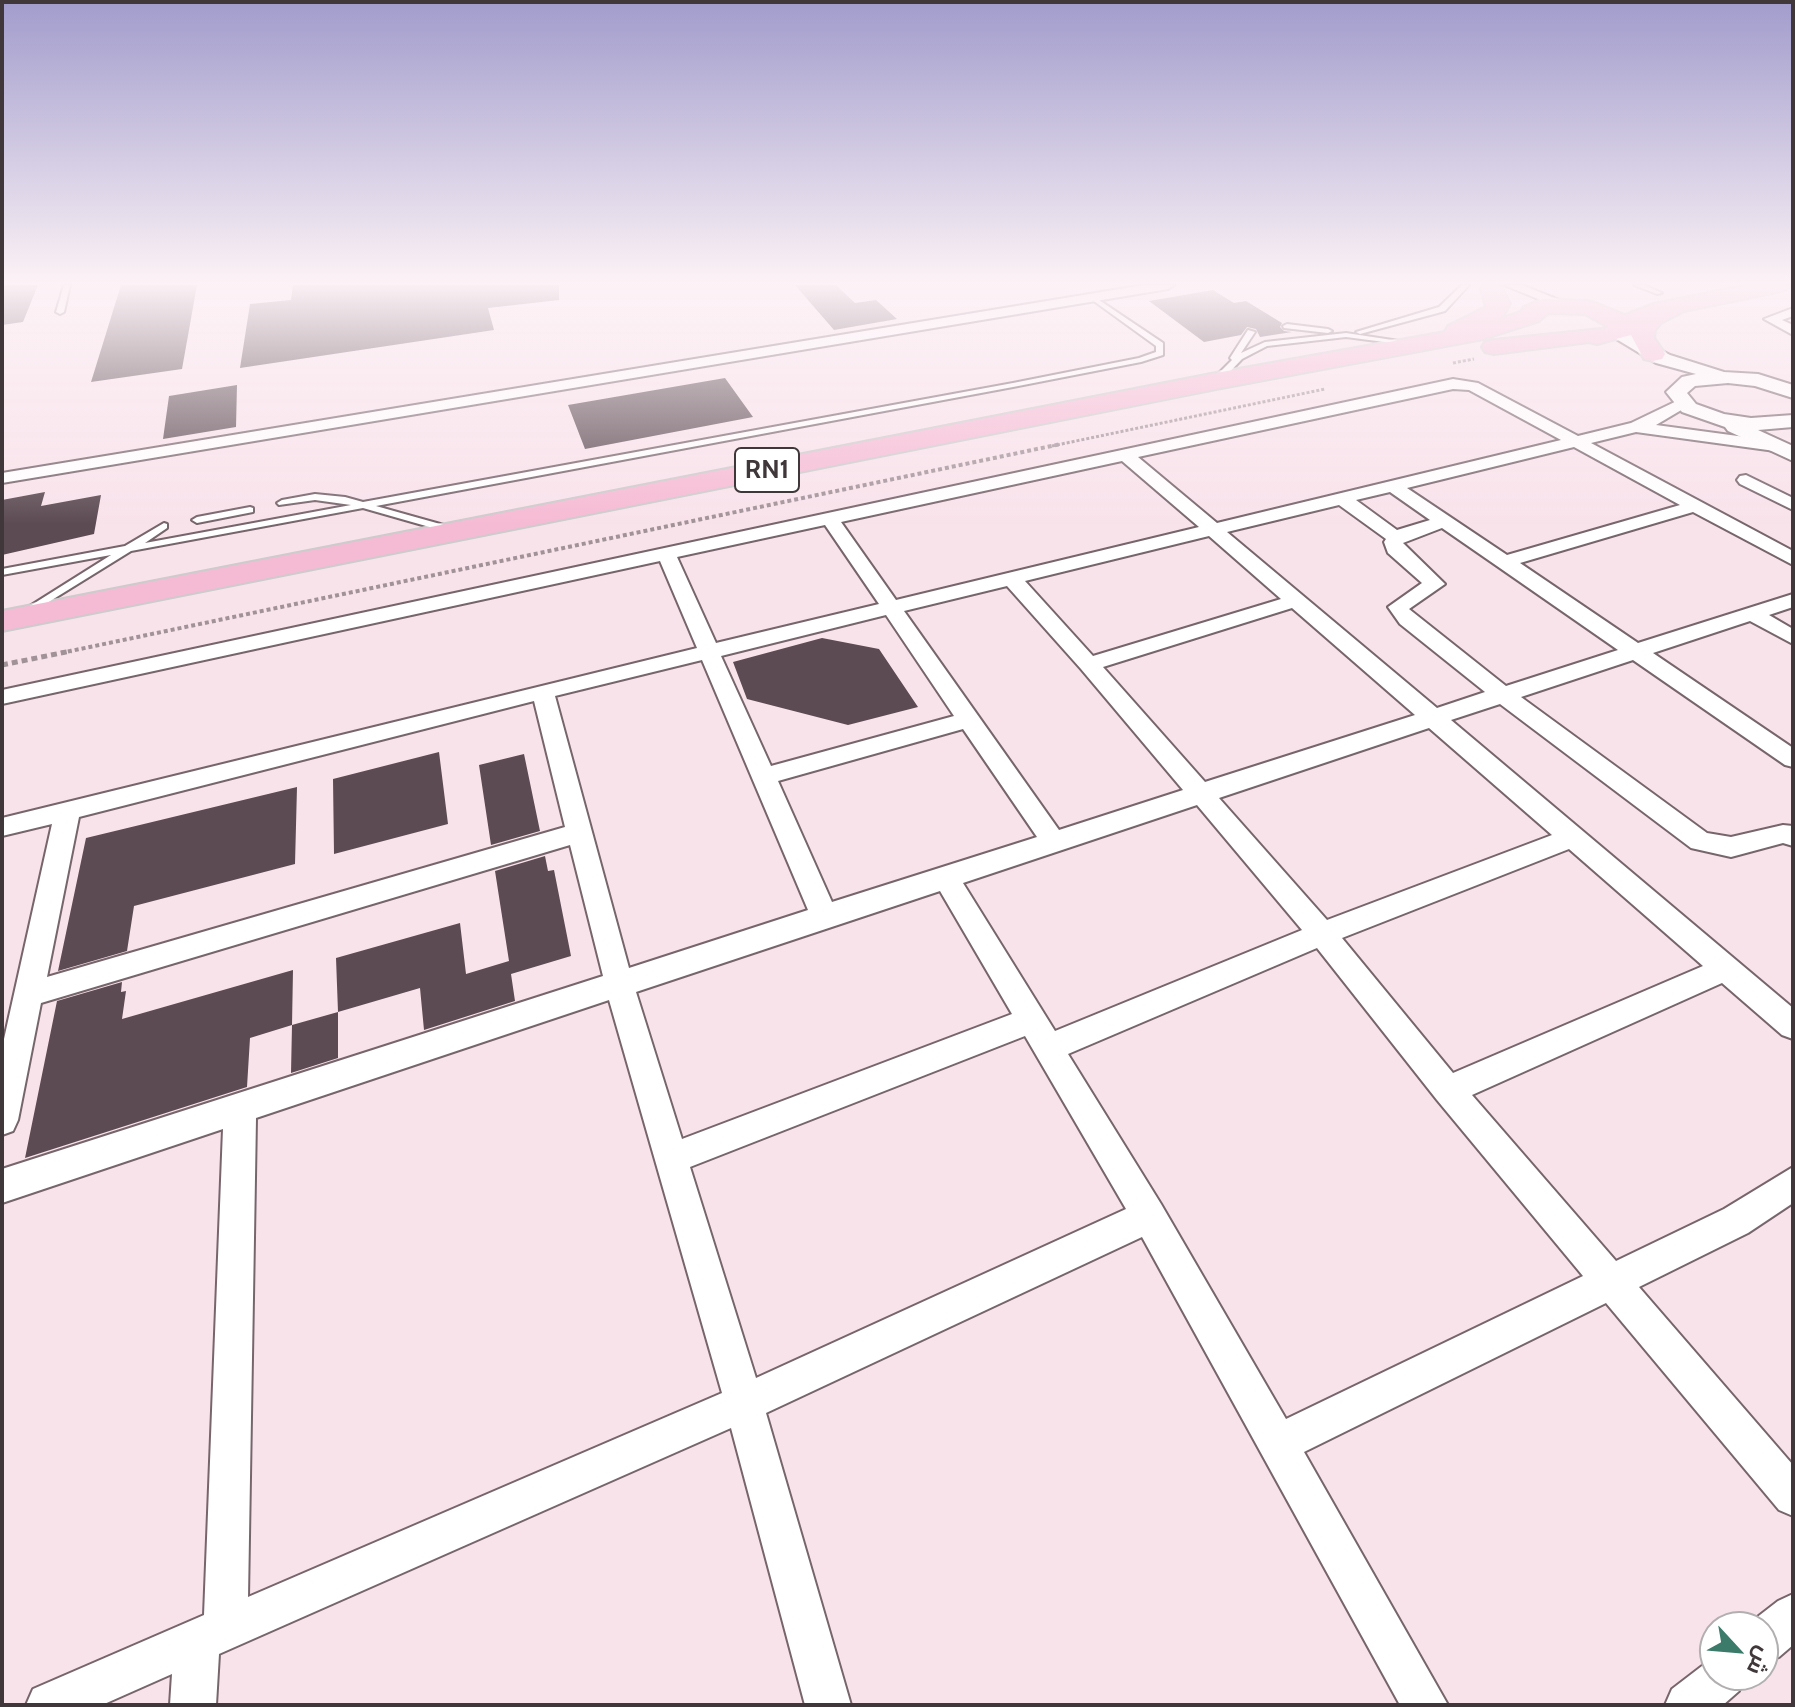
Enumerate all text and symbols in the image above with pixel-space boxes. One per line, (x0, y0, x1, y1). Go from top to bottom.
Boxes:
road number: RN1 (735, 448, 799, 492)
north arrow (1699, 1611, 1779, 1691)
text: ش (1741, 1642, 1778, 1679)

